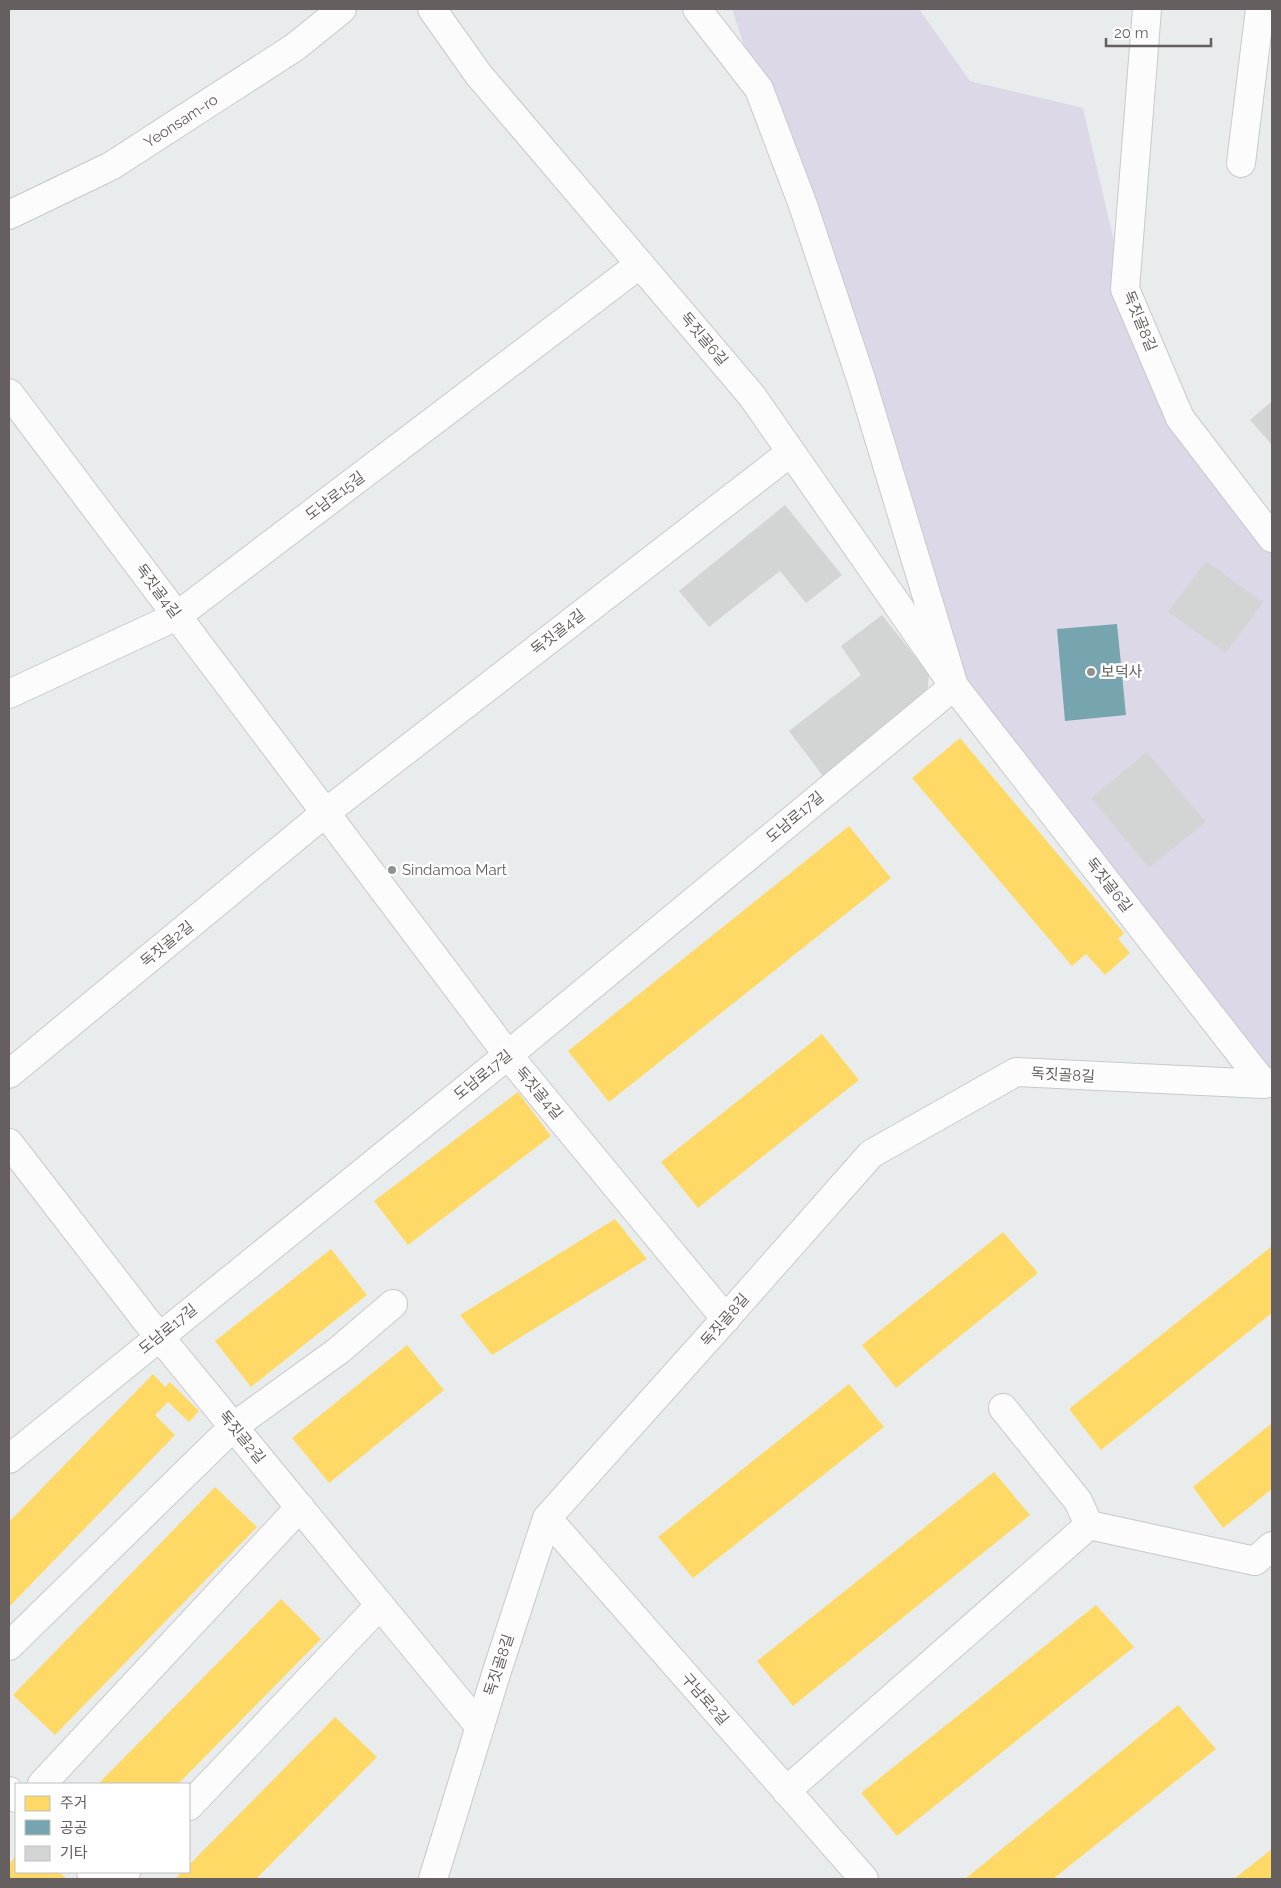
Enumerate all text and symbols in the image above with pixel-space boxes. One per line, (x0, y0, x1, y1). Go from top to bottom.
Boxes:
scale bar (1106, 15, 1211, 47)
text: 20 m (1114, 24, 1149, 42)
street label: Yeonsam-ro (141, 90, 221, 152)
street label: 독짓골8길 (1120, 288, 1160, 354)
street label: 독짓골6길 (676, 309, 732, 369)
street label: 도남로15길 (302, 468, 368, 524)
street label: 독짓골4길 (132, 560, 184, 622)
street label: 독짓골4길 (527, 605, 589, 659)
place label: 보덕사 (1101, 663, 1143, 681)
marker: 보덕사 (1085, 666, 1097, 678)
street label: 도남로17길 (763, 788, 827, 846)
street label: 독짓골6길 (1082, 854, 1136, 916)
place label: Sindamoa Mart (402, 861, 507, 879)
marker: Sindamoa Mart (386, 864, 398, 876)
street label: 독짓골2길 (137, 917, 197, 971)
street label: 도남로17길 (450, 1046, 516, 1104)
street label: 독짓골4길 (512, 1063, 566, 1123)
street label: 독짓골8길 (1031, 1064, 1095, 1086)
street label: 독짓골8길 (697, 1290, 753, 1350)
street label: 도남로17길 (135, 1300, 201, 1358)
street label: 독짓골2길 (215, 1407, 269, 1467)
street label: 독짓골8길 (481, 1632, 517, 1698)
street label: 구남로2길 (678, 1669, 732, 1729)
legend (15, 1783, 190, 1873)
text: 주거 (60, 1794, 88, 1812)
text: 공공 (60, 1819, 88, 1837)
text: 기타 (60, 1844, 88, 1862)

